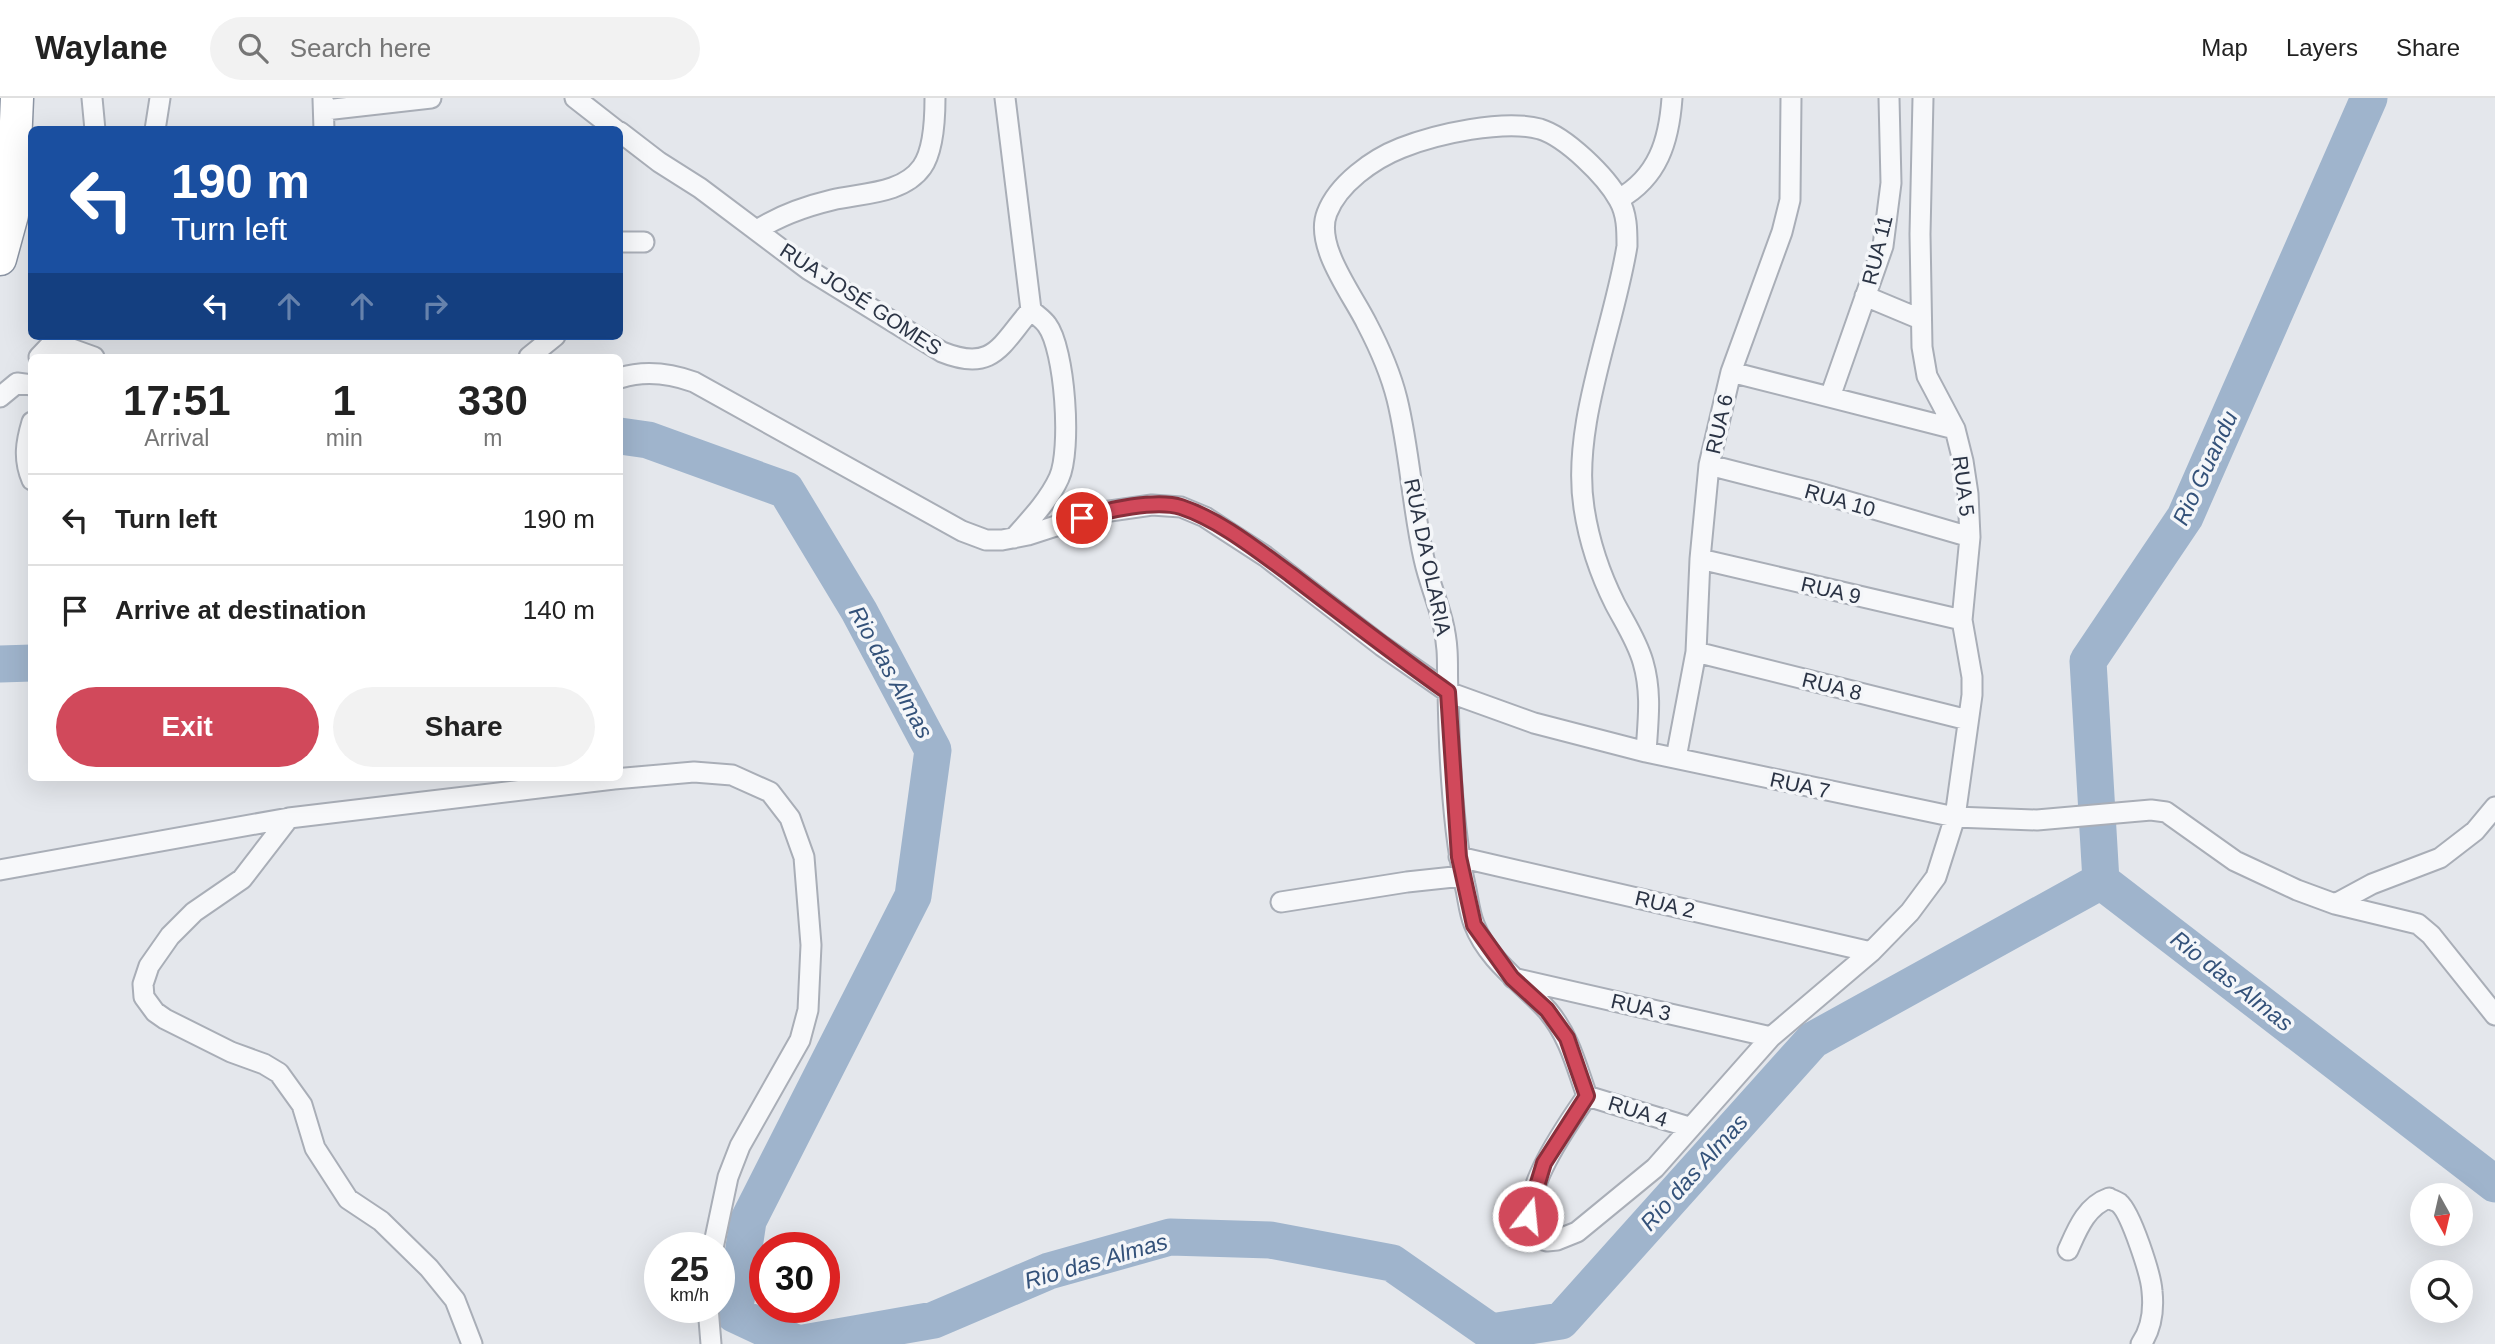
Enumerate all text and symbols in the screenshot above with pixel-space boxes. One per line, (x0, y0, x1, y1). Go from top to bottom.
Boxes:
search box (210, 17, 700, 80)
text: Waylane (35, 29, 168, 66)
icon: search (234, 29, 272, 67)
text: Search here (290, 33, 431, 63)
text: Map (2201, 34, 2248, 61)
text: Layers (2286, 34, 2358, 61)
text: Share (2396, 34, 2460, 61)
icon: left (56, 154, 147, 245)
text: 190 m (171, 154, 310, 208)
text: Turn left (171, 211, 287, 247)
street label: RUA 11 (1857, 213, 1897, 287)
street label: RUA JOSÉ GOMES (776, 238, 946, 360)
icon: left (197, 287, 235, 325)
icon: ahead (270, 287, 308, 325)
icon: ahead (343, 287, 381, 325)
icon: right (416, 287, 454, 325)
text: 17:51 (123, 377, 231, 424)
text: 1 (332, 377, 356, 424)
text: 330 (458, 377, 528, 424)
street label: RUA 6 (1701, 392, 1737, 456)
water label: Rio Guandu (2167, 407, 2243, 529)
text: Arrival (144, 425, 209, 451)
text: min (326, 425, 363, 451)
text: m (483, 425, 502, 451)
street label: RUA 5 (1949, 454, 1979, 518)
street label: RUA DA OLARIA (1400, 476, 1456, 638)
street label: RUA 10 (1802, 479, 1878, 521)
pin (1052, 488, 1112, 548)
icon: arrive (1063, 499, 1101, 537)
icon: left (56, 501, 94, 539)
text: Turn left (115, 504, 217, 534)
text: 190 m (523, 504, 595, 534)
street label: RUA 9 (1799, 572, 1863, 608)
icon: arrive (56, 592, 94, 630)
text: Arrive at destination (115, 595, 366, 625)
text: 140 m (523, 595, 595, 625)
water label: Rio das Almas (844, 601, 938, 743)
street label: RUA 8 (1800, 667, 1864, 705)
button: Exit (56, 687, 319, 767)
button: Share (333, 687, 595, 767)
street label: RUA 7 (1768, 767, 1832, 803)
street label: RUA 2 (1633, 886, 1697, 922)
water label: Rio das Almas (2166, 925, 2298, 1037)
street label: RUA 3 (1609, 989, 1673, 1025)
street label: RUA 4 (1606, 1091, 1671, 1131)
water label: Rio das Almas (1635, 1108, 1753, 1235)
position arrow (1491, 1179, 1565, 1253)
north arrow (2410, 1183, 2473, 1246)
map controls (2410, 1183, 2473, 1323)
water label: Rio das Almas (1022, 1228, 1171, 1294)
speed limit sign: 30 (749, 1232, 840, 1323)
text: 25 (670, 1249, 709, 1288)
button: search (2410, 1260, 2473, 1323)
text: km/h (670, 1285, 709, 1305)

